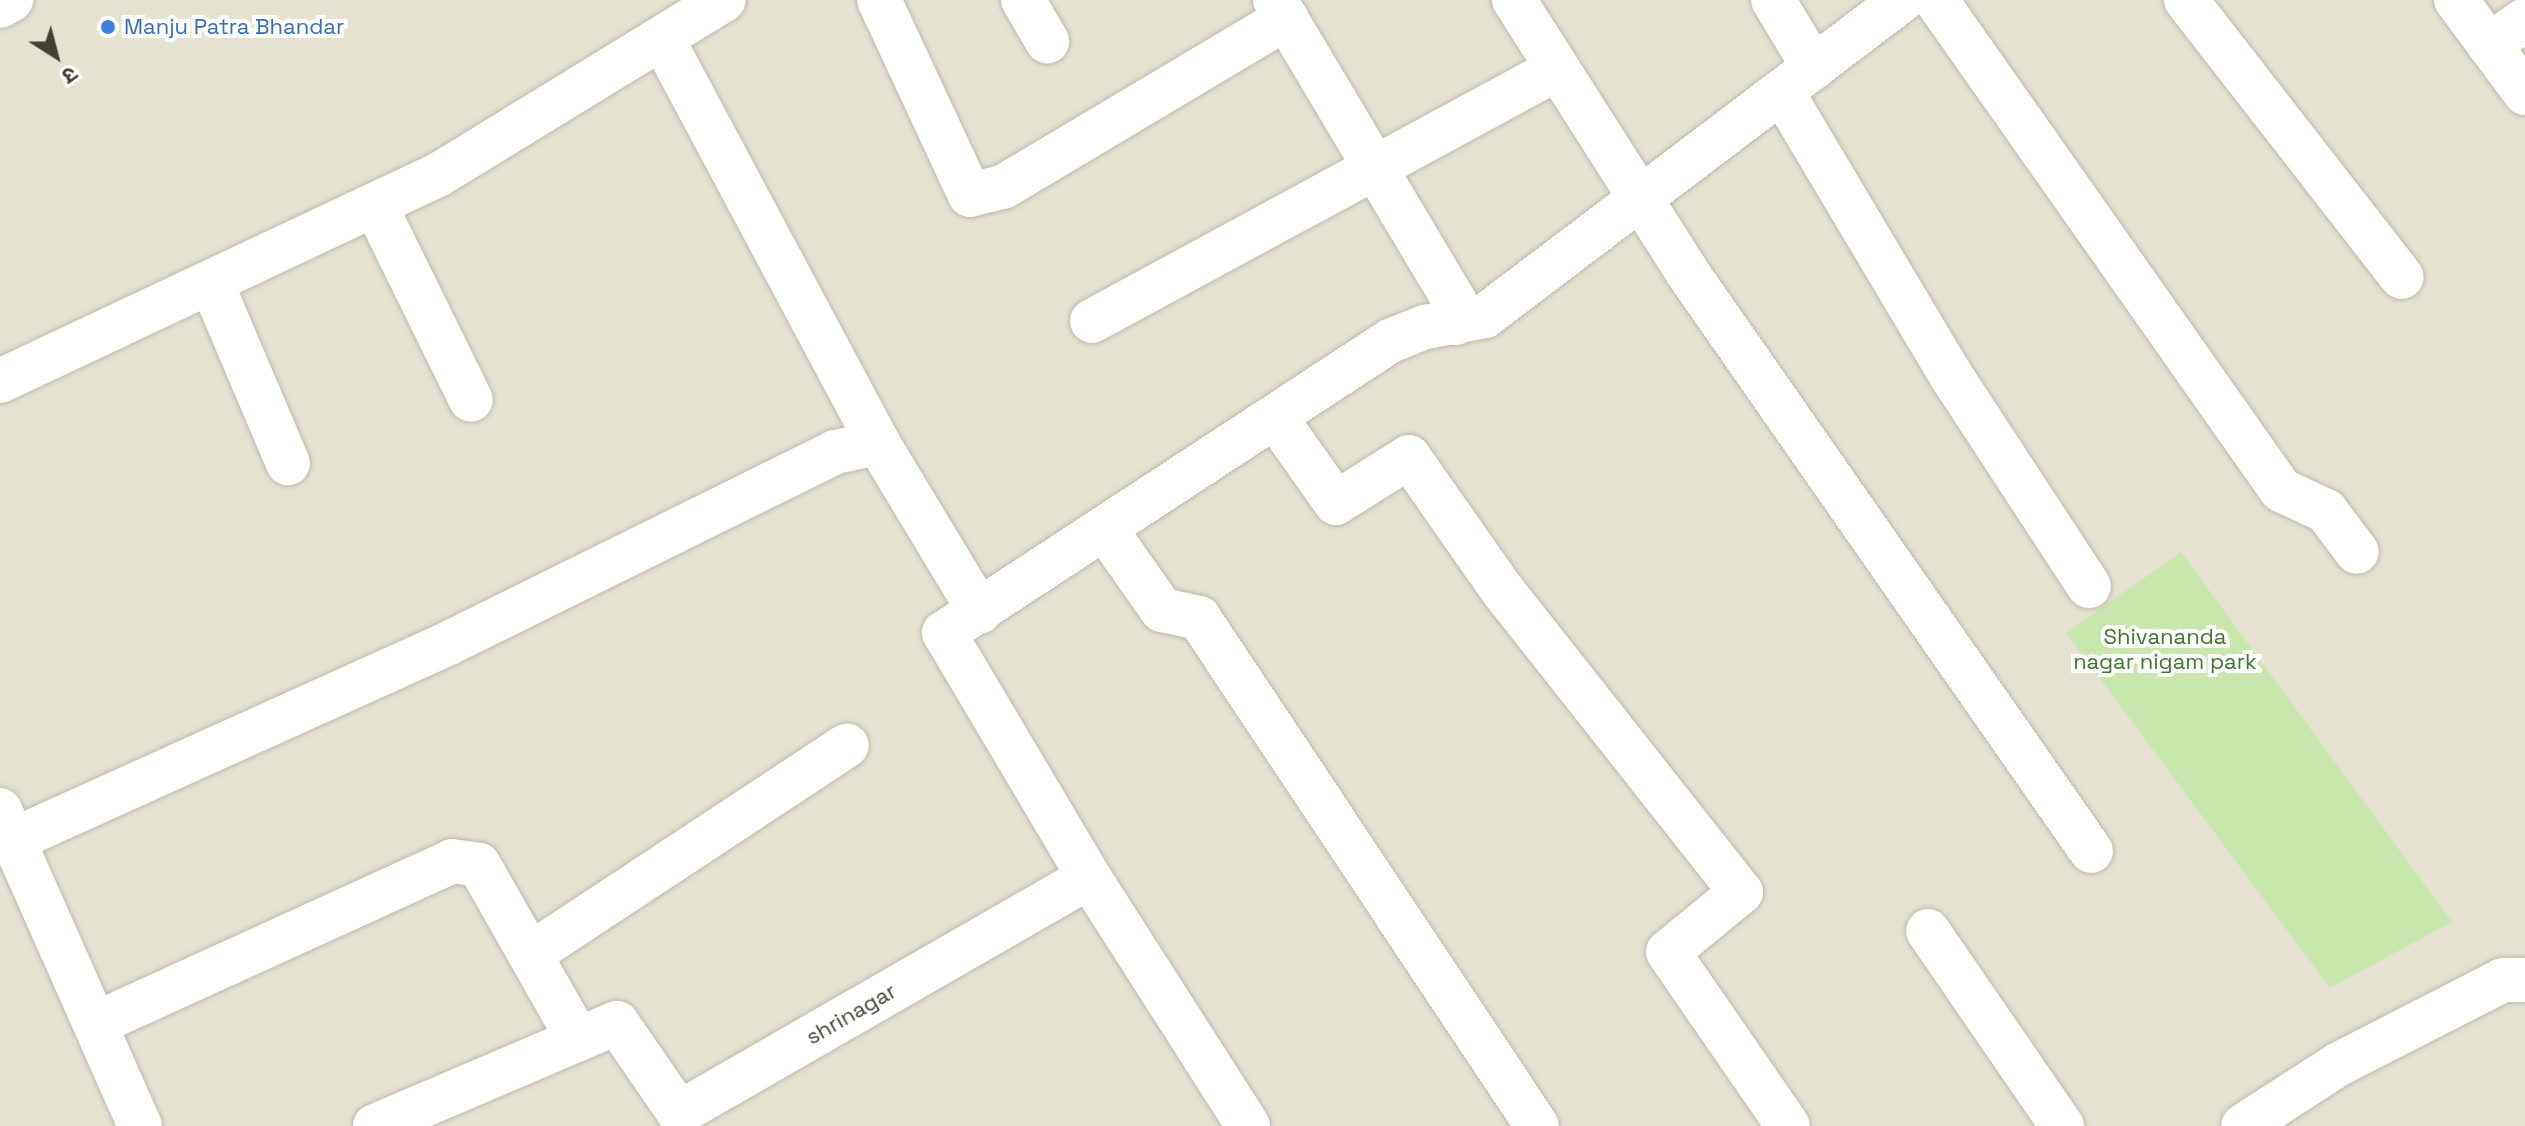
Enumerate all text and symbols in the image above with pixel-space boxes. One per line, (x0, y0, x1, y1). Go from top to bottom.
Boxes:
place label: Manju Patra Bhandar (124, 14, 344, 40)
north arrow (16, 16, 96, 96)
marker: Manju Patra Bhandar (99, 18, 117, 36)
text: उ (57, 60, 84, 91)
park label: Shivananda nagar nigam park (2073, 623, 2257, 674)
street label: shrinagar (801, 978, 901, 1050)

